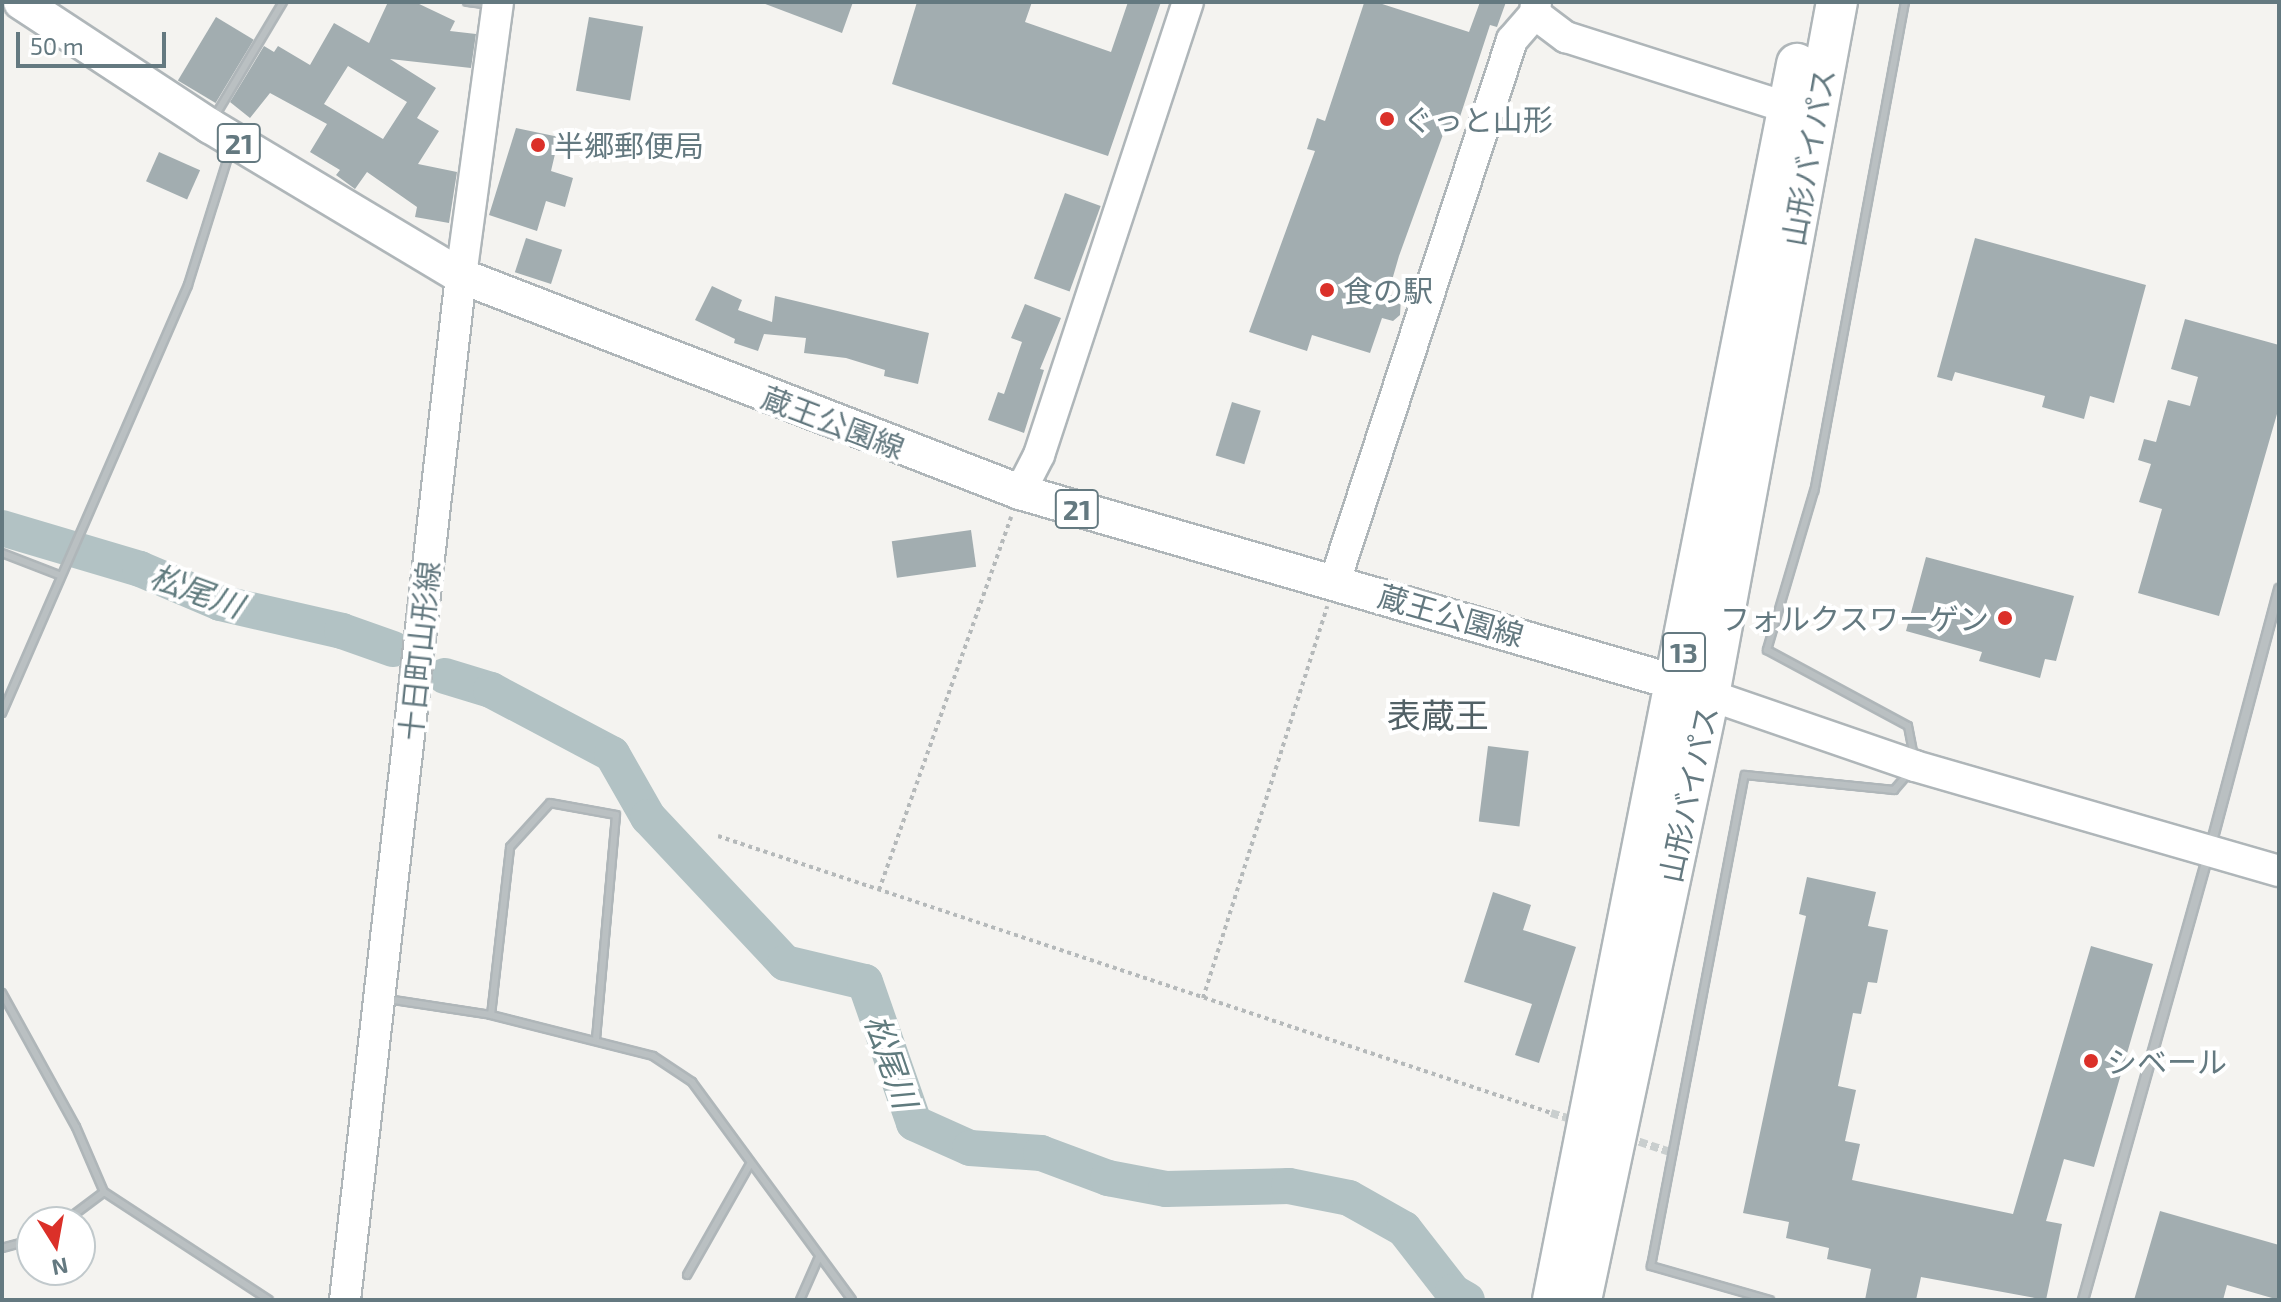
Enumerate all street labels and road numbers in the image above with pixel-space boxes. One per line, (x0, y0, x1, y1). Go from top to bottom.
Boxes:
street label: 山形バイパス (1775, 65, 1841, 249)
road number: 21 (215, 119, 263, 167)
street label: 蔵王公園線 (757, 378, 909, 466)
road number: 21 (1053, 485, 1101, 533)
street label: 十日町山形線 (392, 560, 446, 742)
street label: 蔵王公園線 (1374, 577, 1528, 653)
road number: 13 (1662, 628, 1706, 676)
street label: 山形バイパス (1652, 702, 1724, 886)

